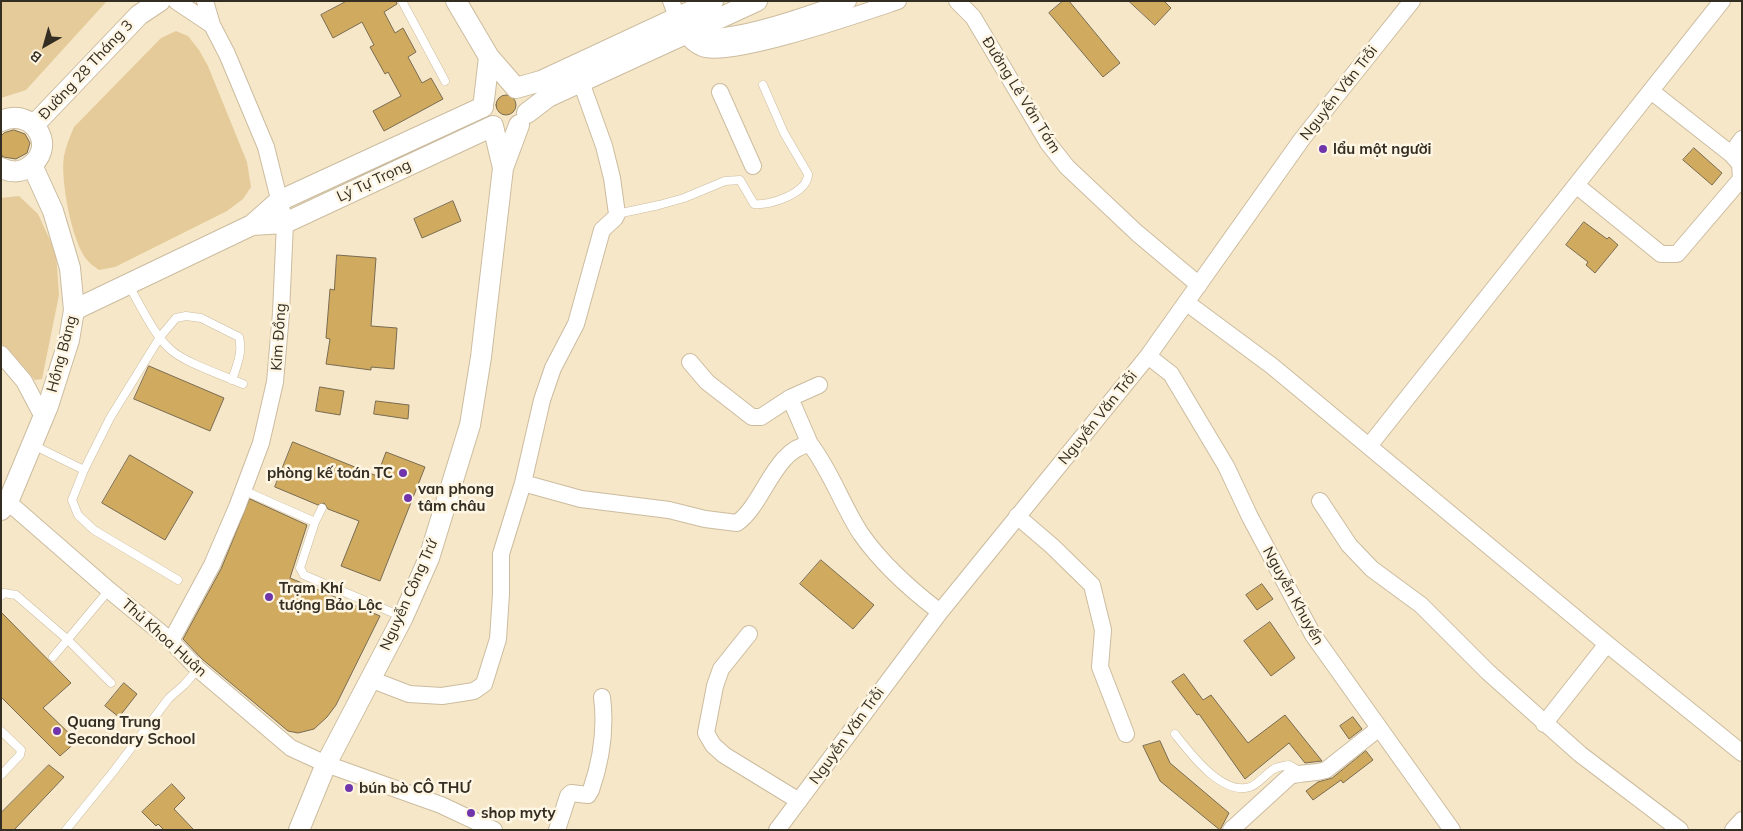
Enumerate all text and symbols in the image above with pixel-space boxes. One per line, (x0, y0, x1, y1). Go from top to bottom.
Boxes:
street label: Đường 28 Tháng 3 (35, 16, 137, 124)
north arrow (20, 20, 70, 70)
street label: Đường Lê Văn Tám (978, 34, 1064, 156)
street label: Nguyễn Văn Trỗi (1296, 42, 1382, 144)
text: B (26, 47, 45, 67)
place label: lẩu một người (1333, 140, 1431, 158)
marker: lẩu một người (1317, 143, 1329, 155)
street label: Lý Tự Trọng (334, 156, 414, 206)
street label: Kim Đồng (268, 303, 290, 371)
street label: Hồng Bàng (43, 314, 81, 394)
street label: Nguyễn Văn Trỗi (1055, 368, 1141, 468)
place label: phòng kế toán TC (267, 464, 393, 482)
marker: phòng kế toán TC (397, 467, 409, 479)
place label: van phong tâm châu (418, 480, 494, 515)
marker: van phong tâm châu (402, 492, 414, 504)
street label: Nguyễn Công Trứ (376, 537, 442, 653)
street label: Nguyễn Khuyến (1259, 544, 1327, 648)
place label: Trạm Khí tượng Bảo Lộc (279, 579, 382, 614)
marker: Trạm Khí tượng Bảo Lộc (263, 591, 275, 603)
street label: Thủ Khoa Huân (118, 595, 210, 681)
street label: Nguyễn Văn Trỗi (806, 684, 888, 788)
place label: Quang Trung Secondary School (67, 713, 195, 748)
marker: Quang Trung Secondary School (51, 725, 63, 737)
place label: bún bò CÔ THƯ (359, 779, 471, 797)
marker: bún bò CÔ THƯ (343, 782, 355, 794)
place label: shop myty (481, 804, 556, 822)
marker: shop myty (465, 807, 477, 819)

